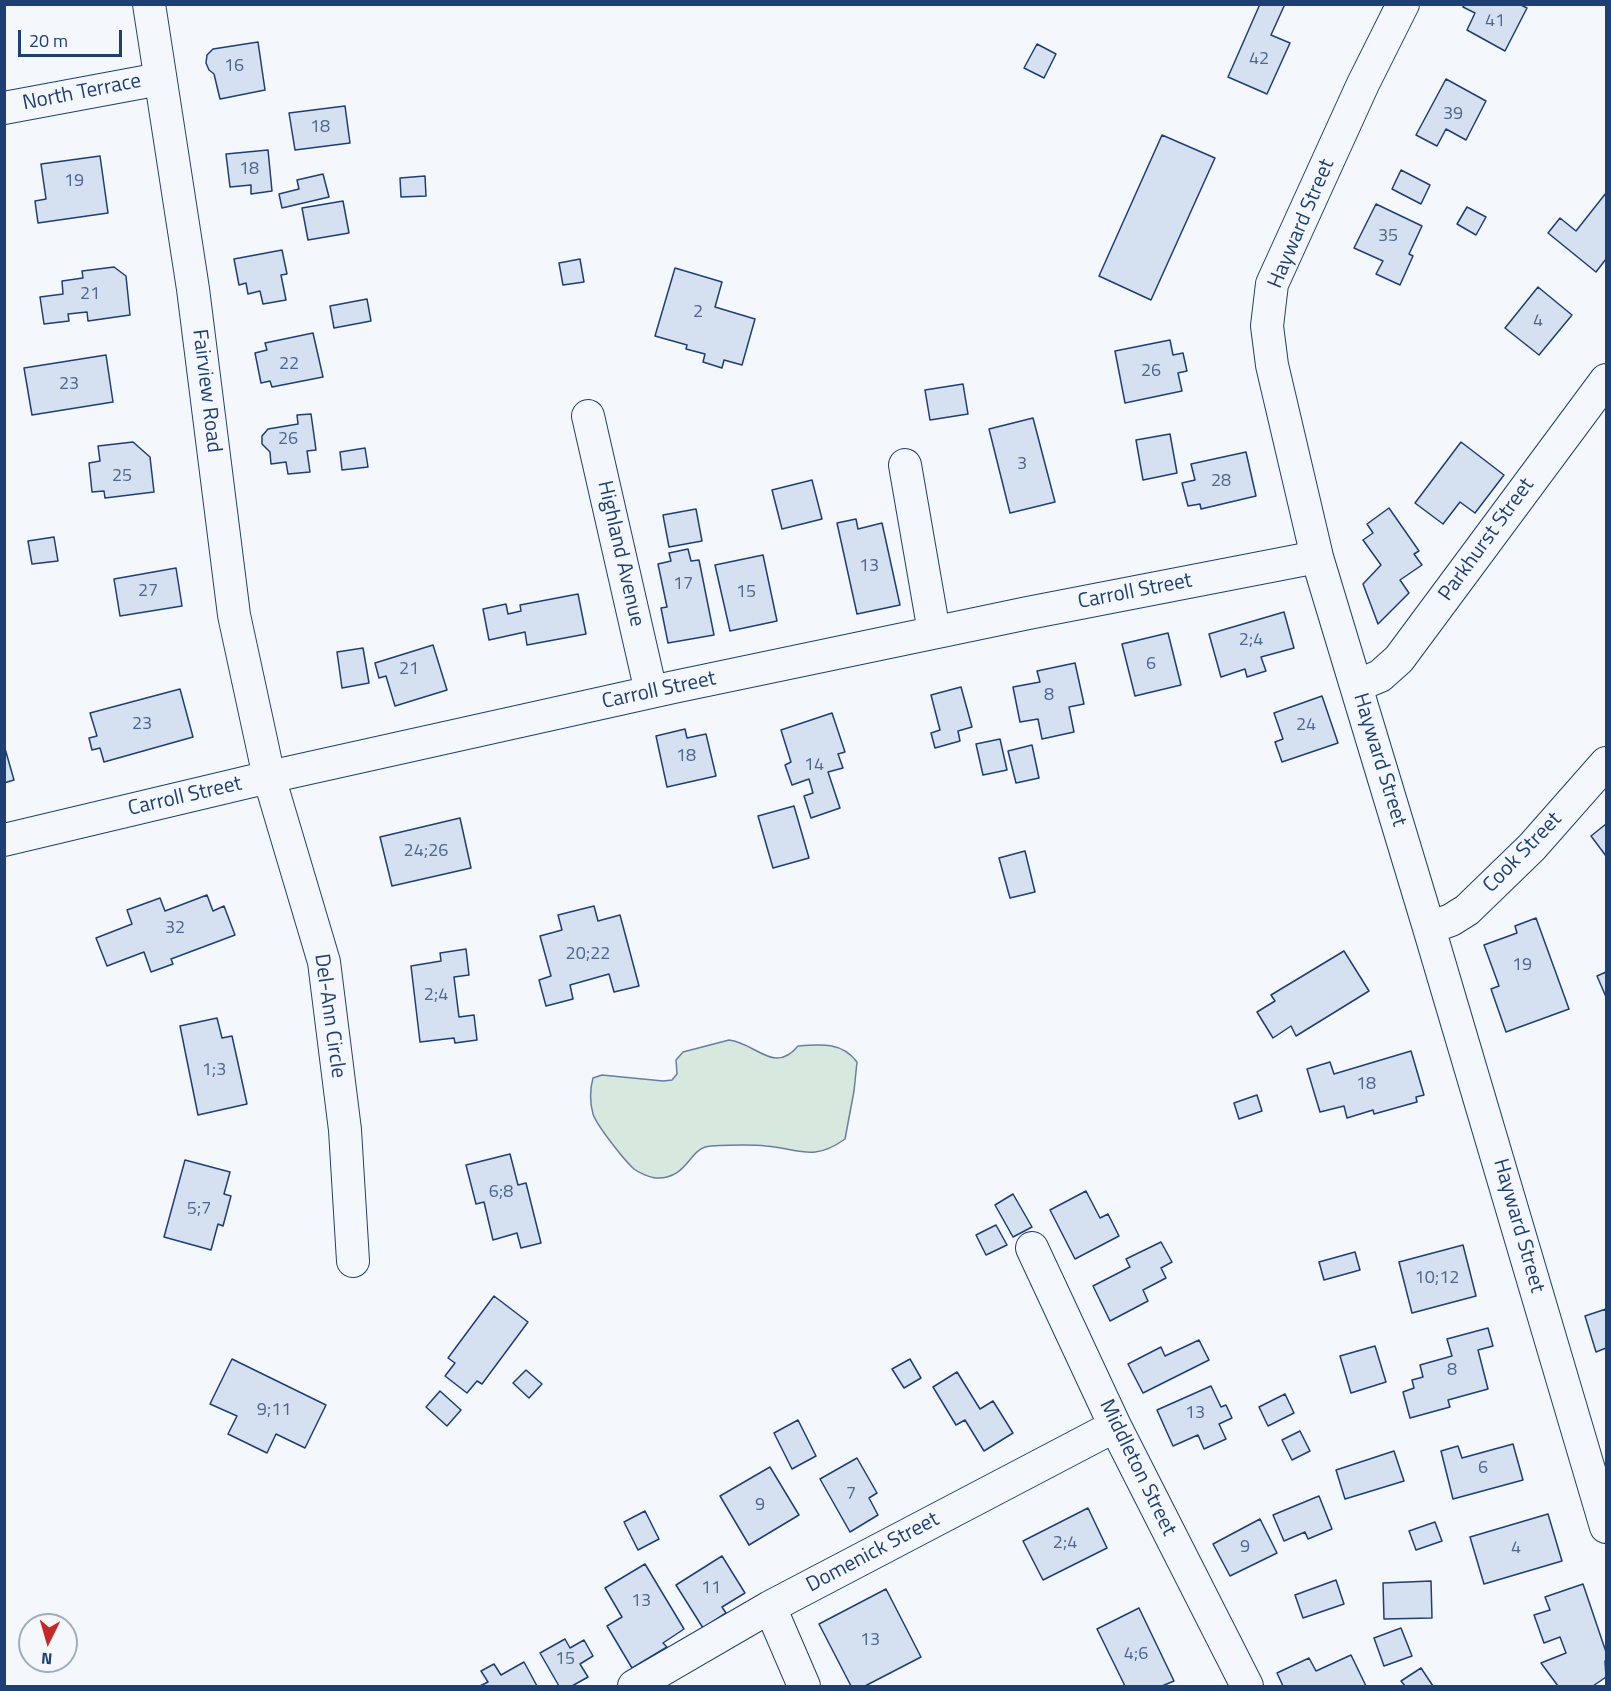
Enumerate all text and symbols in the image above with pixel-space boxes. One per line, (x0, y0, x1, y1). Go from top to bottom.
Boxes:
house number: 41 (1485, 11, 1505, 33)
scale bar (21, 18, 124, 56)
text: 20 m (29, 27, 68, 54)
house number: 42 (1249, 49, 1269, 71)
house number: 16 (224, 56, 244, 78)
street label: North Terrace (21, 69, 143, 117)
house number: 39 (1443, 104, 1463, 126)
house number: 18 (310, 117, 330, 139)
street label: Hayward Street (1263, 156, 1341, 292)
house number: 18 (239, 159, 259, 181)
house number: 19 (64, 171, 84, 193)
house number: 35 (1378, 226, 1398, 248)
house number: 21 (80, 284, 100, 306)
house number: 2 (693, 302, 703, 324)
house number: 4 (1533, 311, 1543, 333)
street label: Fairview Road (186, 328, 226, 454)
house number: 22 (279, 354, 299, 376)
house number: 26 (1141, 361, 1161, 383)
house number: 23 (59, 374, 79, 396)
house number: 26 (278, 429, 298, 451)
house number: 3 (1017, 454, 1027, 476)
house number: 25 (112, 466, 132, 488)
house number: 28 (1211, 471, 1231, 493)
street label: Parkhurst Street (1434, 474, 1540, 606)
street label: Highland Avenue (591, 479, 649, 629)
house number: 13 (859, 556, 879, 578)
street label: Carroll Street (1076, 569, 1194, 615)
house number: 17 (673, 574, 693, 596)
house number: 27 (138, 581, 158, 603)
house number: 15 (736, 582, 756, 604)
house number: 2;4 (1239, 630, 1263, 652)
house number: 6 (1146, 654, 1156, 676)
house number: 21 (399, 659, 419, 681)
street label: Carroll Street (600, 667, 718, 715)
house number: 8 (1044, 685, 1054, 707)
street label: Hayward Street (1347, 690, 1411, 830)
house number: 23 (132, 714, 152, 736)
house number: 24 (1296, 715, 1316, 737)
house number: 18 (676, 746, 696, 768)
house number: 14 (804, 755, 824, 777)
street label: Carroll Street (126, 772, 244, 822)
street label: Cook Street (1478, 807, 1568, 899)
house number: 24;26 (404, 841, 448, 863)
house number: 32 (165, 918, 185, 940)
house number: 20;22 (566, 944, 610, 966)
street label: Del-Ann Circle (308, 952, 350, 1080)
house number: 19 (1512, 955, 1532, 977)
house number: 2;4 (424, 985, 448, 1007)
house number: 1;3 (202, 1060, 226, 1082)
house number: 18 (1356, 1074, 1376, 1096)
street label: Hayward Street (1487, 1156, 1549, 1296)
house number: 6;8 (489, 1182, 513, 1204)
house number: 5;7 (187, 1199, 211, 1221)
house number: 10;12 (1415, 1268, 1459, 1290)
house number: 8 (1447, 1360, 1457, 1382)
street label: Middleton Street (1093, 1396, 1181, 1540)
house number: 9;11 (257, 1400, 291, 1422)
house number: 13 (1185, 1403, 1205, 1425)
house number: 6 (1478, 1458, 1488, 1480)
house number: 7 (846, 1484, 856, 1506)
house number: 9 (755, 1495, 765, 1517)
street label: Domenick Street (802, 1507, 944, 1599)
house number: 2;4 (1053, 1533, 1077, 1555)
house number: 9 (1240, 1537, 1250, 1559)
house number: 4 (1511, 1538, 1521, 1560)
house number: 11 (701, 1578, 721, 1600)
house number: 13 (631, 1591, 651, 1613)
north arrow (18, 1613, 78, 1673)
house number: 13 (860, 1630, 880, 1652)
house number: 4;6 (1124, 1644, 1148, 1666)
text: N (40, 1647, 53, 1671)
house number: 15 (555, 1649, 575, 1671)

